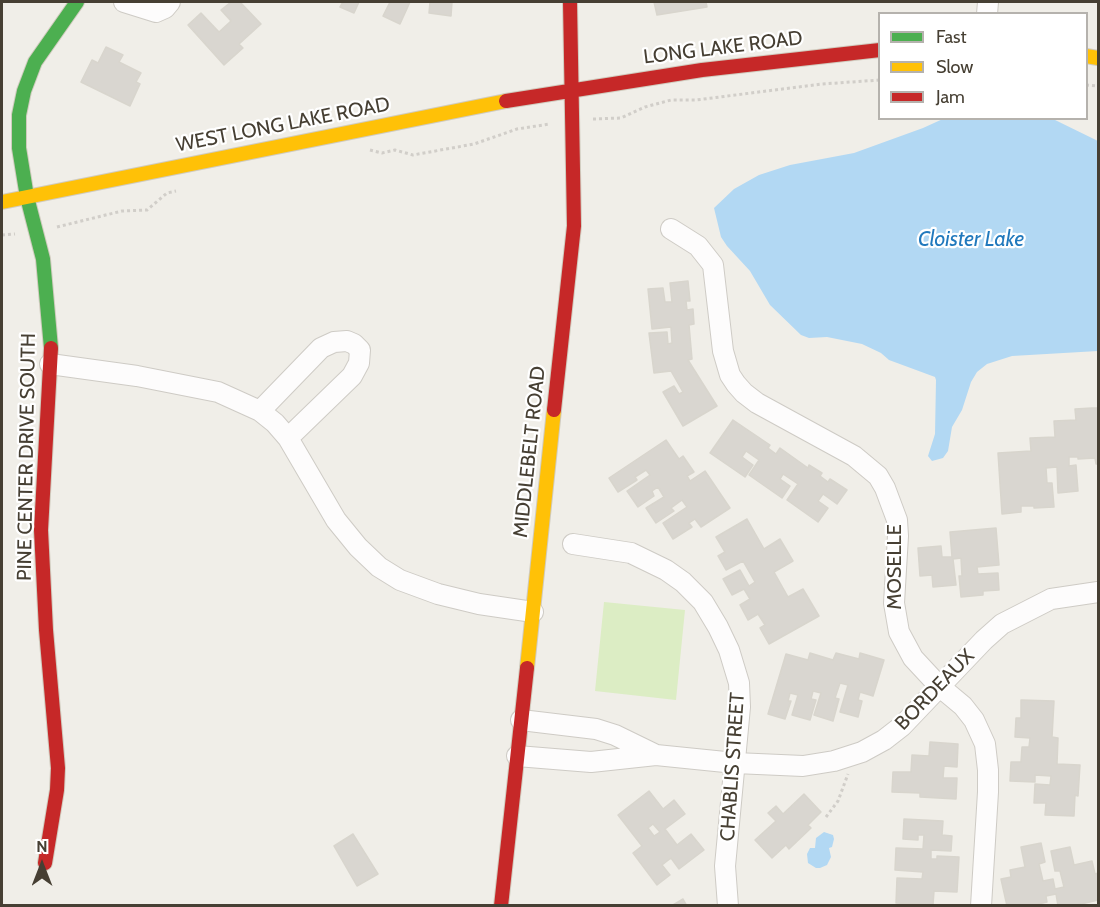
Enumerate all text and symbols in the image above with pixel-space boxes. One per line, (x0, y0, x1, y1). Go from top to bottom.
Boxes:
legend (878, 12, 1088, 120)
street label: LONG LAKE ROAD (642, 26, 804, 70)
text: Fast (936, 26, 967, 48)
text: Slow (936, 56, 973, 78)
text: Jam (936, 86, 965, 108)
street label: WEST LONG LAKE ROAD (174, 93, 392, 157)
water label: Cloister Lake (918, 227, 1024, 253)
street label: PINE CENTER DRIVE SOUTH (13, 333, 41, 581)
street label: MIDDLEBELT ROAD (509, 365, 551, 539)
street label: MOSELLE (883, 524, 907, 610)
street label: BORDEAUX (890, 644, 980, 736)
street label: CHABLIS STREET (716, 692, 750, 842)
north arrow (12, 835, 72, 895)
text: N (36, 837, 48, 856)

